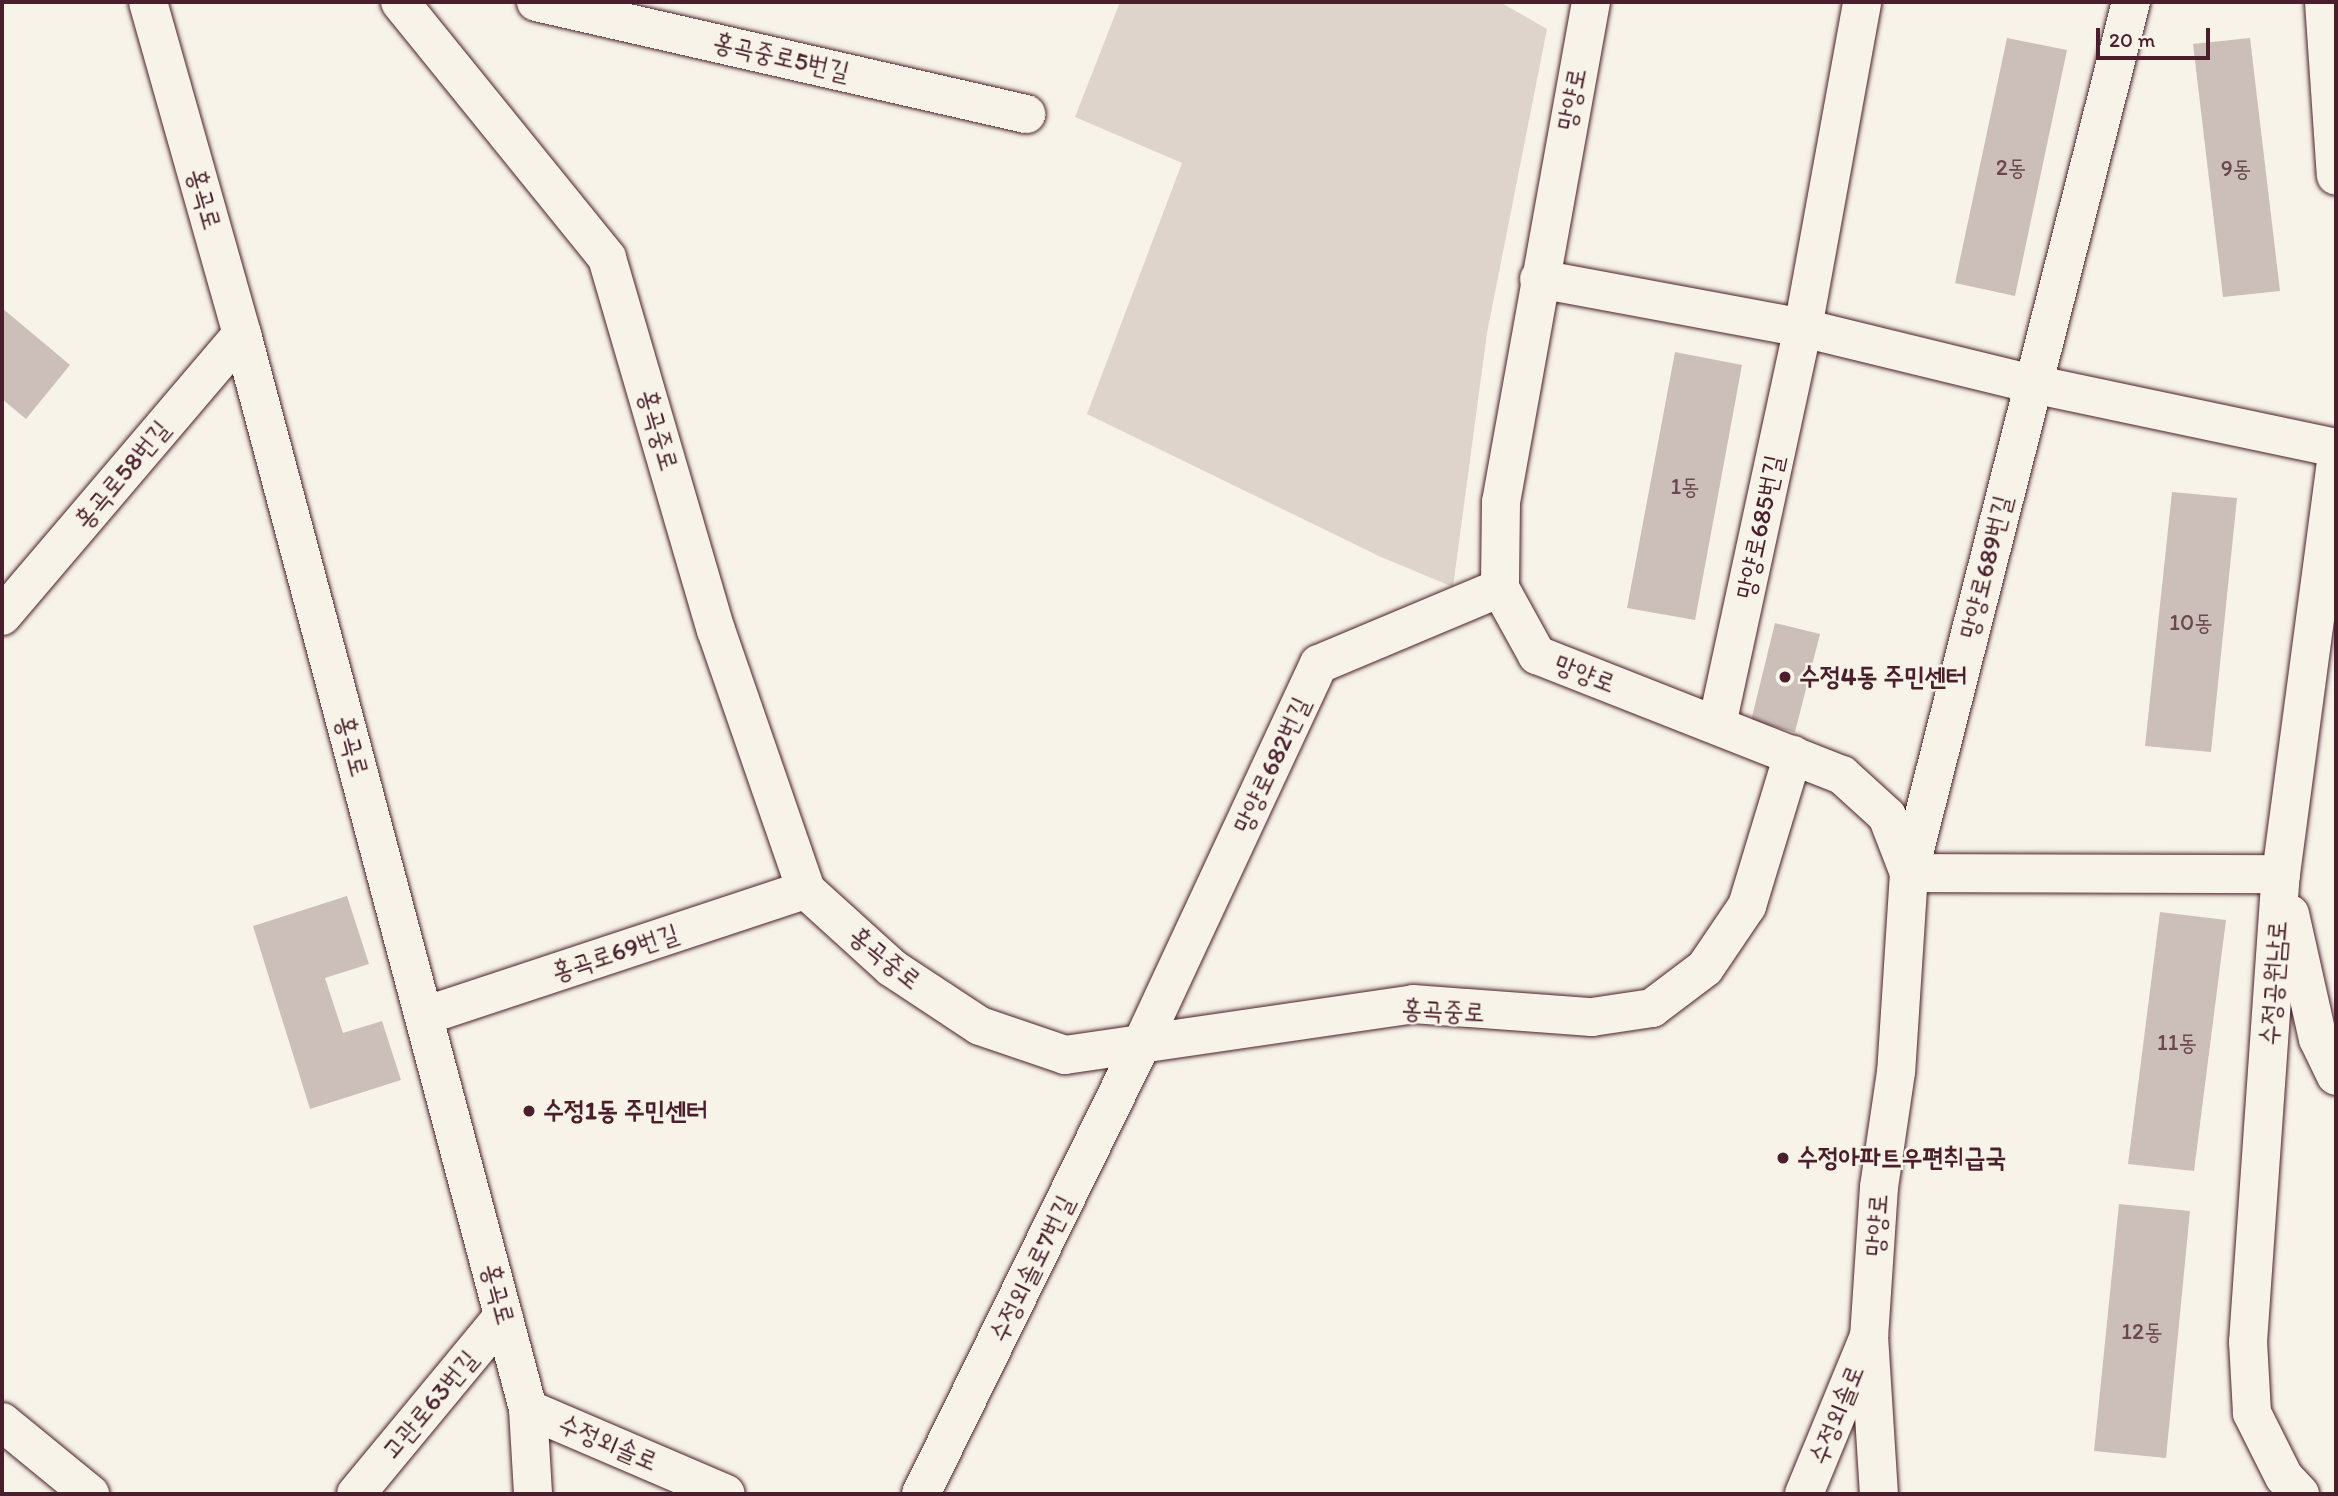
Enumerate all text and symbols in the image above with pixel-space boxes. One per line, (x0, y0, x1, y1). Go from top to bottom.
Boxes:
scale bar (2100, 14, 2214, 58)
street label: 홍곡중로5번길 (710, 26, 852, 88)
text: 20 m (2109, 27, 2155, 52)
street label: 망양로 (1551, 65, 1593, 133)
house number: 2동 (1996, 153, 2026, 181)
house number: 9동 (2221, 154, 2251, 182)
street label: 홍곡로 (180, 165, 228, 233)
street label: 홍곡중로 (631, 385, 685, 475)
street label: 홍곡로58번길 (67, 414, 177, 536)
street label: 망양로685번길 (1730, 452, 1790, 602)
house number: 1동 (1670, 472, 1700, 500)
street label: 망양로689번길 (1953, 492, 2019, 642)
house number: 10동 (2169, 608, 2213, 636)
street label: 망양로 (1550, 648, 1620, 700)
place label: 수정4동 주민센터 (1799, 661, 1967, 693)
marker: 수정4동 주민센터 (1777, 669, 1793, 685)
street label: 망양로682번길 (1227, 692, 1317, 838)
street label: 홍곡로 (329, 712, 375, 780)
street label: 홍곡로69번길 (547, 918, 683, 988)
street label: 수정공원남로 (2254, 919, 2294, 1047)
street label: 홍곡중로 (843, 920, 927, 996)
street label: 홍곡중로 (1400, 993, 1486, 1029)
house number: 11동 (2157, 1028, 2197, 1056)
place label: 수정1동 주민센터 (543, 1095, 707, 1127)
marker: 수정1동 주민센터 (521, 1103, 537, 1119)
place label: 수정아파트우편취급국 (1797, 1142, 2006, 1174)
marker: 수정아파트우편취급국 (1775, 1150, 1791, 1166)
street label: 수정외솔로7번길 (983, 1191, 1081, 1347)
street label: 망양로 (1859, 1193, 1895, 1257)
street label: 홍곡로 (475, 1260, 521, 1328)
house number: 12동 (2121, 1317, 2163, 1345)
street label: 고관로63번길 (375, 1344, 485, 1466)
street label: 수정외솔로 (1803, 1361, 1871, 1469)
street label: 수정외솔로 (554, 1408, 662, 1478)

